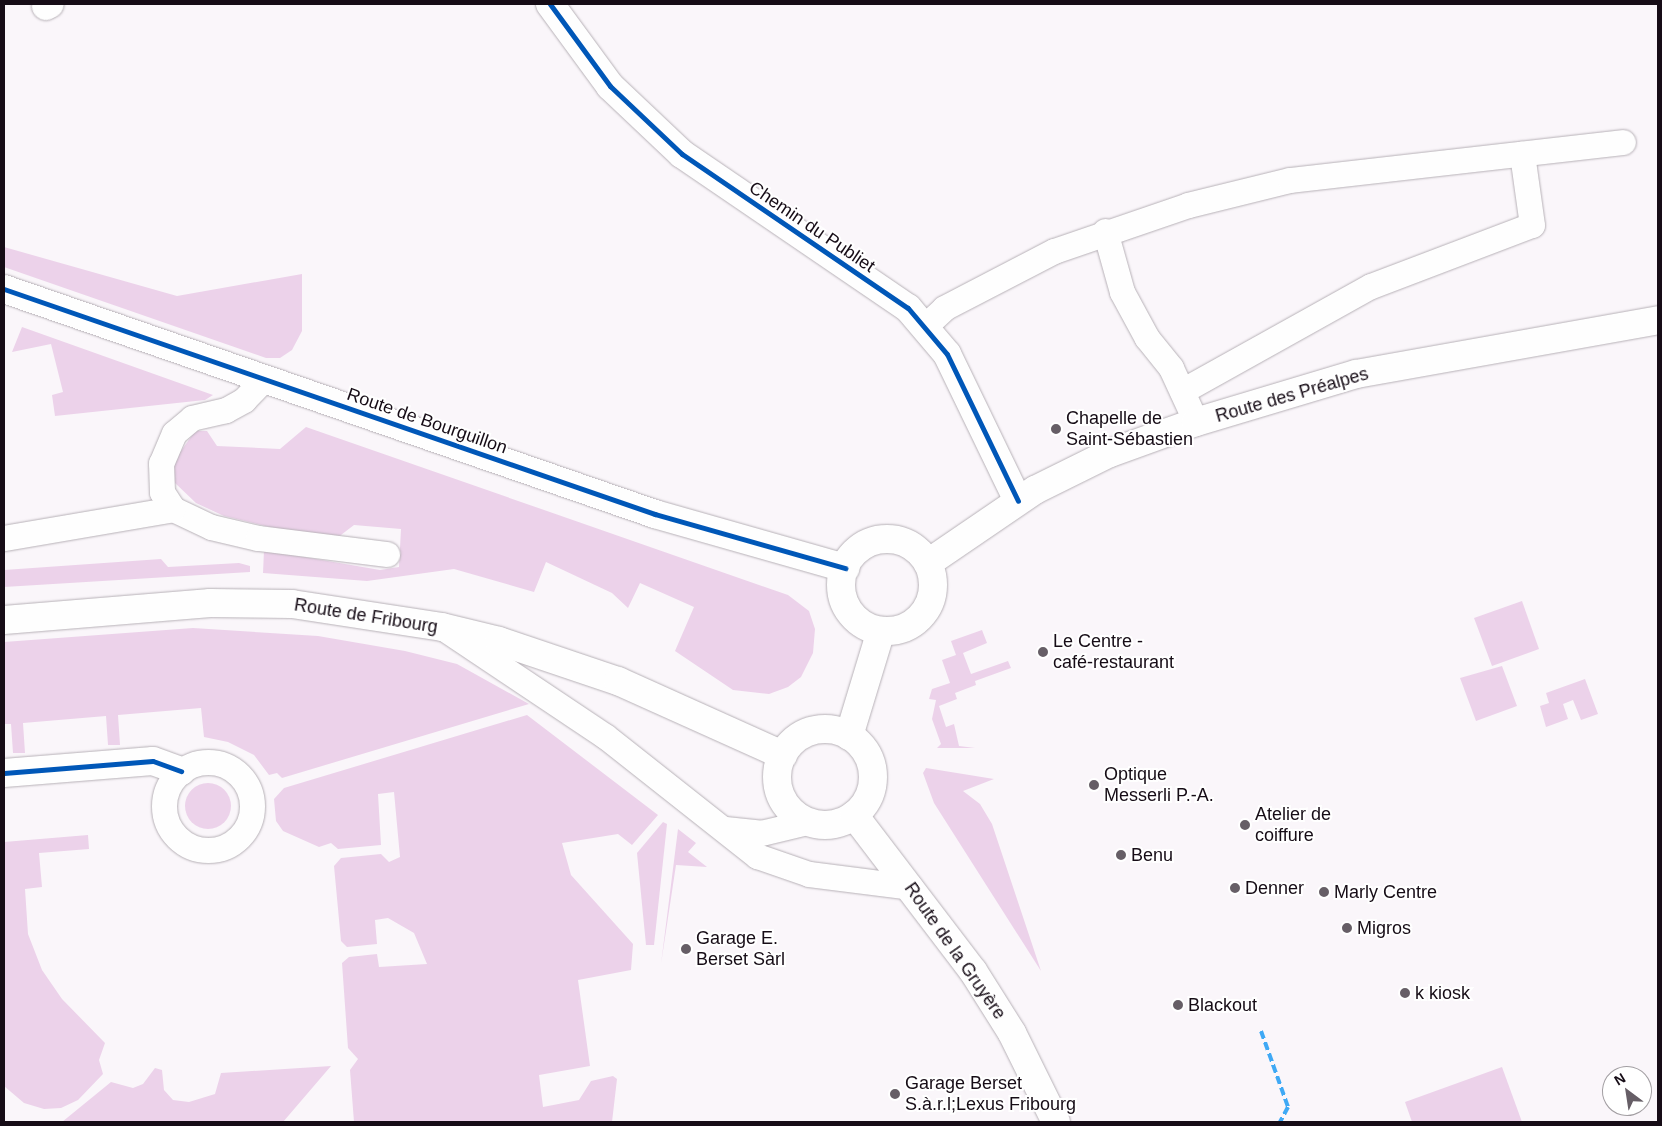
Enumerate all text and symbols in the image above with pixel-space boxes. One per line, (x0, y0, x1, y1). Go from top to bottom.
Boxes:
street label: Chemin du Publiet (745, 177, 879, 277)
street label: Route des Préalpes (1213, 363, 1371, 427)
street label: Route de Bourguillon (344, 383, 510, 459)
place label: Chapelle de Saint-Sébastien (1066, 408, 1193, 450)
marker: Chapelle de Saint-Sébastien (1050, 423, 1062, 435)
street label: Route de Fribourg (293, 594, 439, 638)
place label: Le Centre - café-restaurant (1053, 631, 1174, 674)
marker: Le Centre - café-restaurant (1037, 646, 1049, 658)
place label: Optique Messerli P.-A. (1104, 764, 1214, 806)
marker: Optique Messerli P.-A. (1088, 779, 1100, 791)
place label: Atelier de coiffure (1255, 804, 1331, 846)
marker: Atelier de coiffure (1239, 819, 1251, 831)
place label: Benu (1131, 844, 1173, 866)
marker: Benu (1115, 849, 1127, 861)
place label: Denner (1245, 877, 1304, 899)
street label: Route de la Gruyère (900, 878, 1010, 1024)
place label: Marly Centre (1334, 881, 1437, 903)
marker: Denner (1229, 882, 1241, 894)
marker: Marly Centre (1318, 886, 1330, 898)
place label: Migros (1357, 917, 1411, 939)
marker: Migros (1341, 922, 1353, 934)
place label: Garage E. Berset Sàrl (696, 928, 785, 971)
marker: Garage E. Berset Sàrl (680, 943, 692, 955)
place label: k kiosk (1415, 982, 1470, 1004)
marker: k kiosk (1399, 987, 1411, 999)
place label: Blackout (1188, 994, 1257, 1016)
marker: Blackout (1172, 999, 1184, 1011)
north arrow (1602, 1066, 1652, 1116)
text: N (1611, 1070, 1628, 1088)
place label: Garage Berset S.à.r.l;Lexus Fribourg (905, 1073, 1076, 1116)
marker: Garage Berset S.à.r.l;Lexus Fribourg (889, 1088, 901, 1100)

